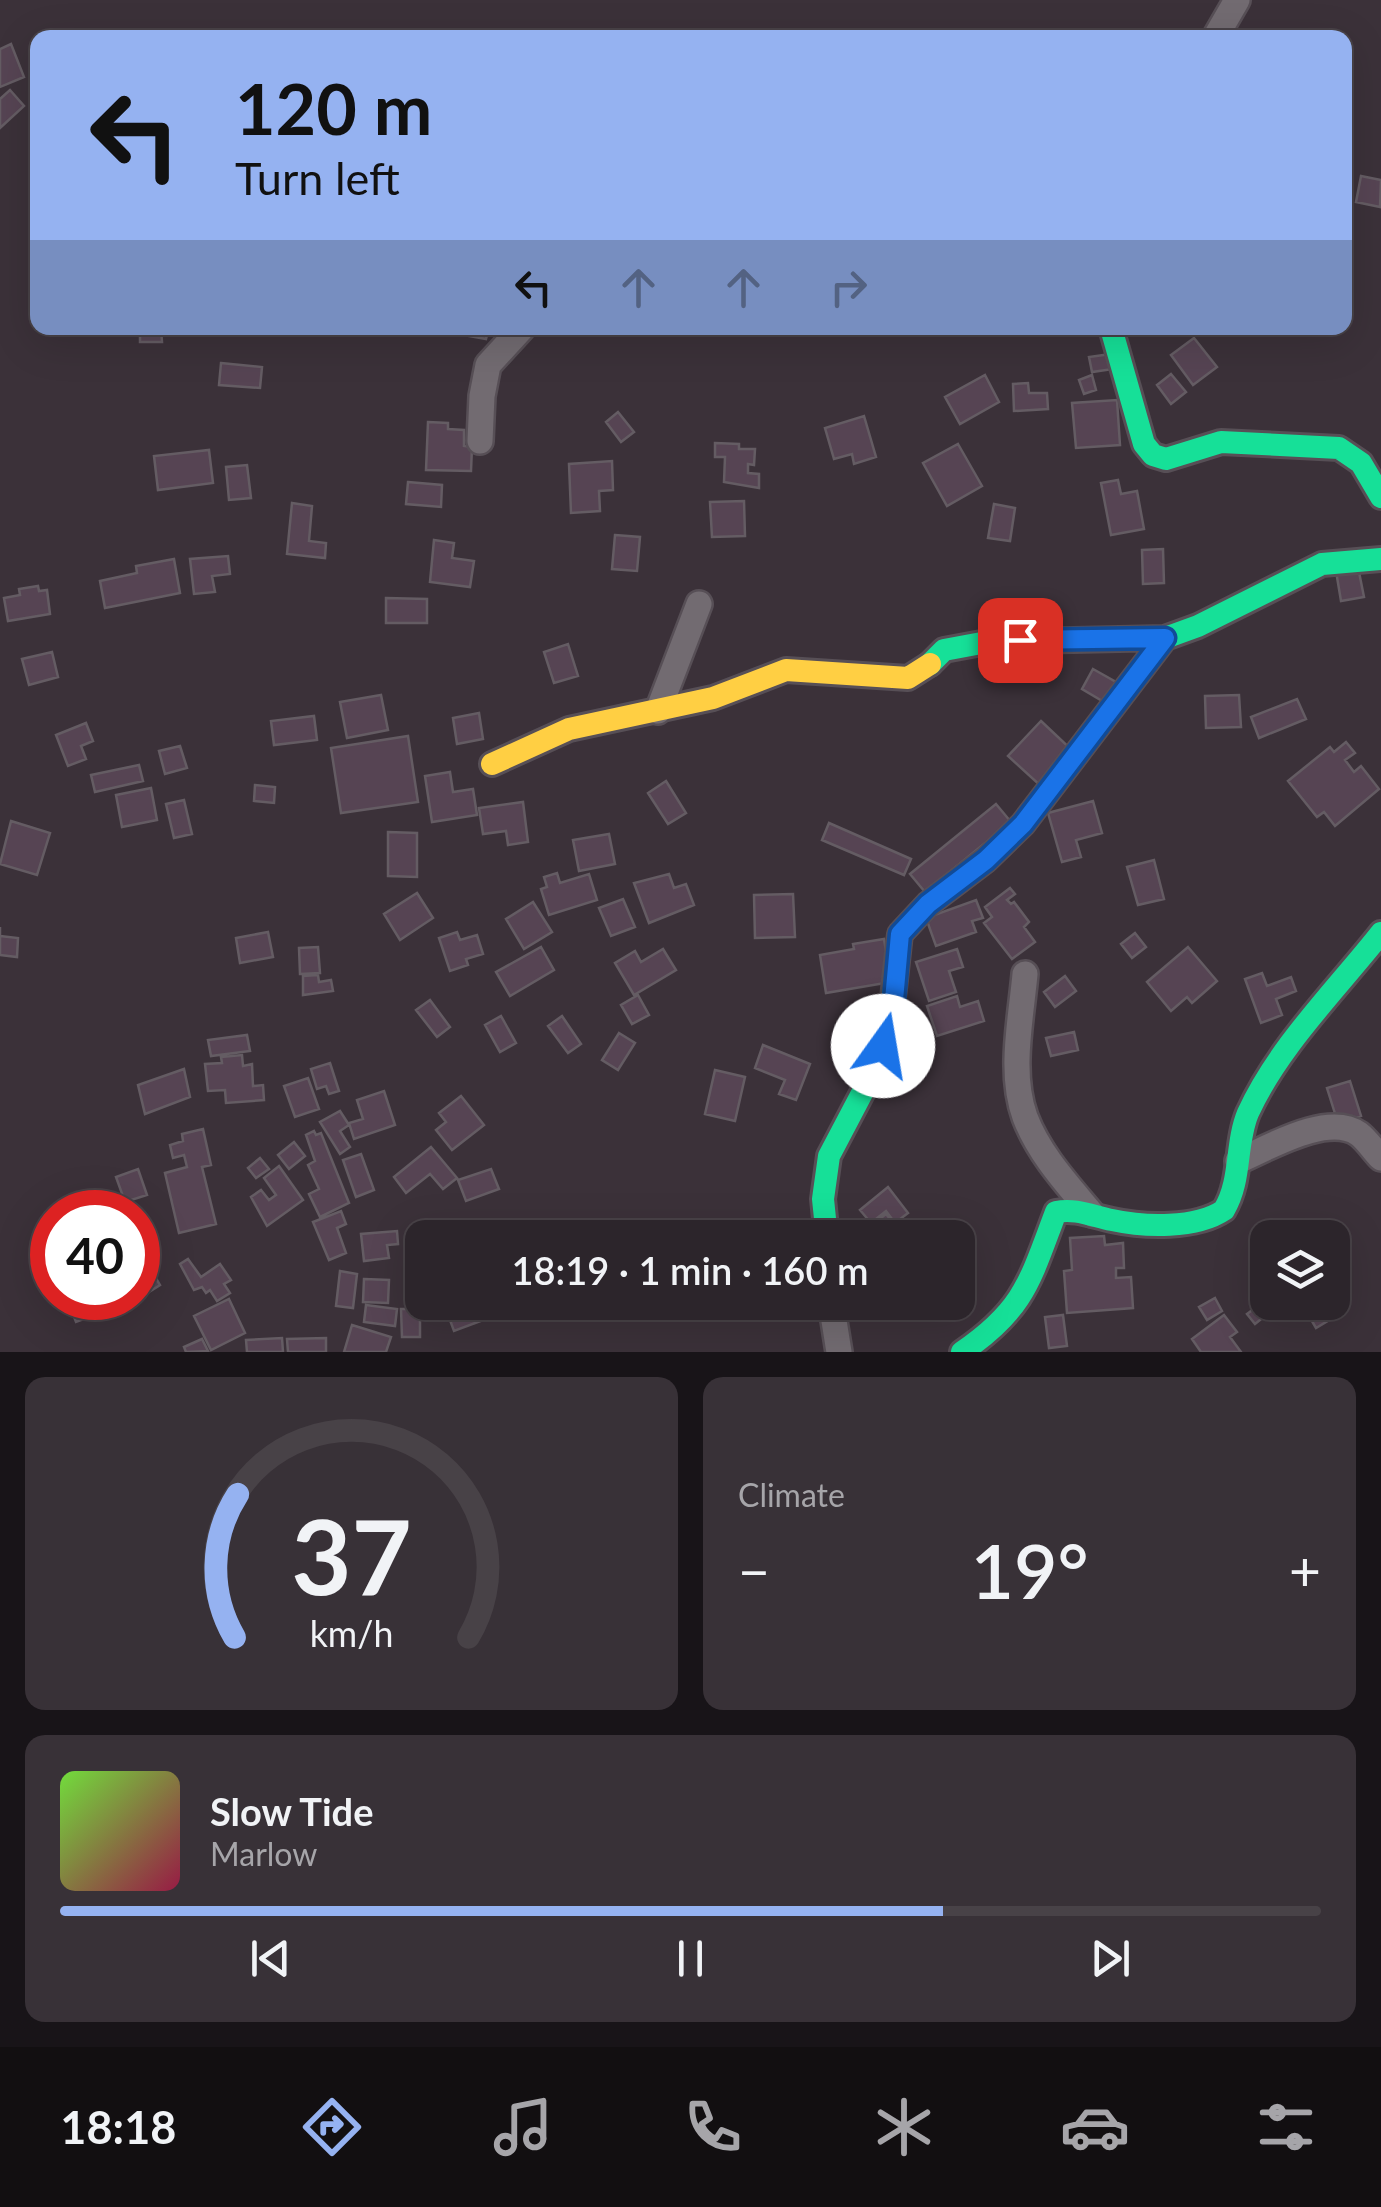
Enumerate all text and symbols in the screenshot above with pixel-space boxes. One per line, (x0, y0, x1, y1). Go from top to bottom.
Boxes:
text: 120 m (235, 66, 432, 150)
icon: left (70, 70, 200, 200)
text: Turn left (235, 151, 400, 205)
icon: left (506, 260, 561, 315)
icon: ahead (611, 260, 666, 315)
icon: ahead (716, 260, 771, 315)
icon: right (821, 260, 876, 315)
pin (978, 598, 1063, 683)
icon: arrive (993, 613, 1048, 668)
position arrow (831, 994, 935, 1098)
speed limit sign: 40 (30, 1190, 160, 1320)
map controls (1250, 1220, 1350, 1320)
button: layers (1250, 1220, 1350, 1320)
text: 18:19 · 1 min · 160 m (512, 1247, 868, 1293)
text: Climate (738, 1475, 845, 1514)
text: 37 (291, 1492, 412, 1617)
text: 19° (970, 1525, 1089, 1615)
text: − (738, 1537, 770, 1603)
text: + (1289, 1537, 1321, 1603)
text: km/h (310, 1612, 393, 1655)
text: Slow Tide (210, 1788, 373, 1834)
text: Marlow (210, 1834, 317, 1873)
icon: previous (243, 1931, 298, 1986)
icon: pause (663, 1931, 718, 1986)
icon: next (1083, 1931, 1138, 1986)
icon: directions (297, 2092, 367, 2162)
icon: music (488, 2092, 558, 2162)
icon: phone (678, 2092, 748, 2162)
icon: climate (869, 2092, 939, 2162)
icon: car (1060, 2092, 1130, 2162)
icon: filters (1251, 2092, 1321, 2162)
text: 18:18 (60, 2100, 176, 2154)

